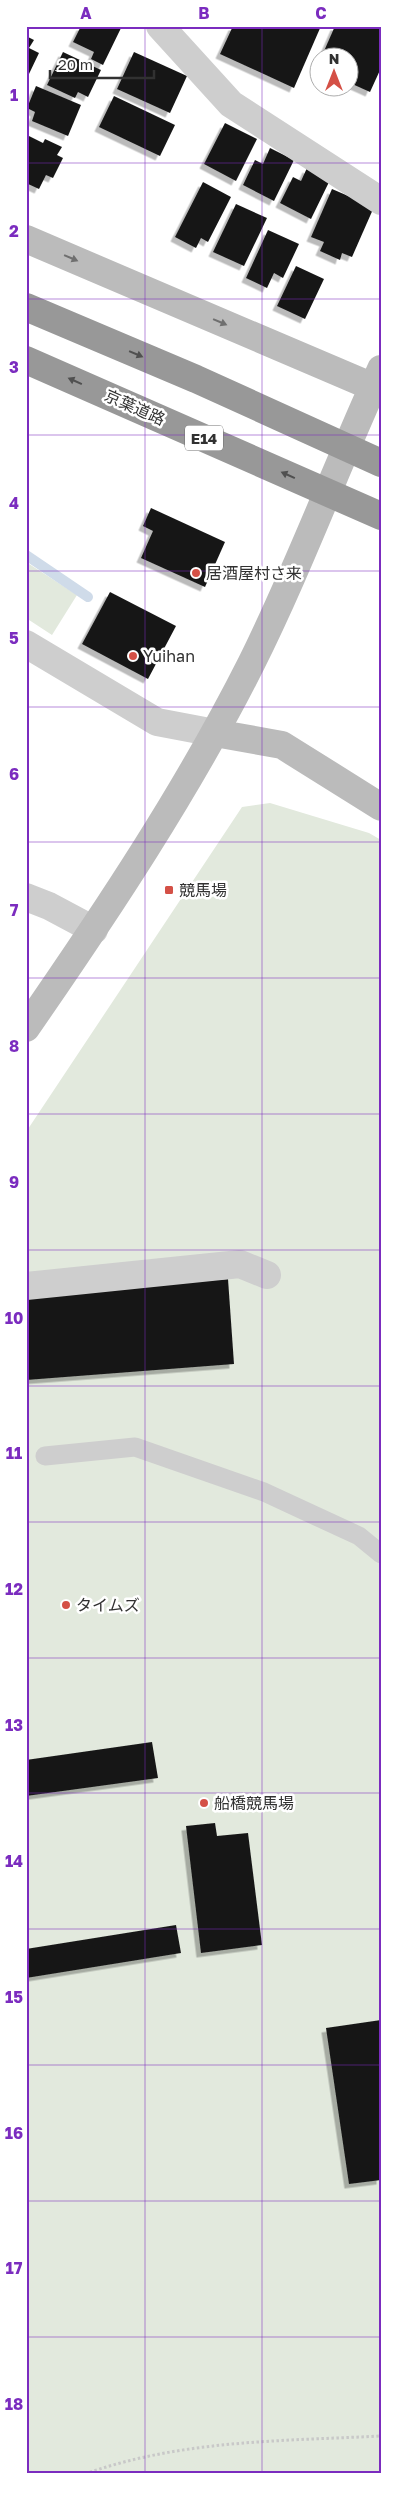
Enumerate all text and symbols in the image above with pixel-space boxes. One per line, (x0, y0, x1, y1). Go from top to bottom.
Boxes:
text: A (80, 3, 92, 23)
text: B (198, 3, 210, 23)
text: C (315, 3, 327, 23)
scale bar (50, 48, 154, 80)
north arrow (310, 48, 360, 98)
text: N (329, 50, 339, 67)
text: 20 m (58, 55, 93, 73)
text: 1 (10, 85, 18, 105)
text: 2 (9, 221, 19, 241)
one-way arrow (64, 254, 78, 262)
one-way arrow (213, 319, 227, 327)
one-way arrow (128, 350, 143, 358)
text: 3 (9, 357, 19, 377)
one-way arrow (68, 377, 82, 385)
street label: 京葉道路 (102, 385, 168, 429)
road number: E14 (185, 426, 223, 450)
one-way arrow (281, 471, 295, 479)
text: 4 (9, 493, 19, 513)
place label: 居酒屋村さ来 (206, 563, 302, 583)
marker: 居酒屋村さ来 (190, 567, 202, 579)
text: 5 (9, 628, 19, 648)
place label: Yuihan (143, 646, 195, 666)
marker: Yuihan (127, 650, 139, 662)
text: 6 (9, 764, 19, 784)
place label: 競馬場 (179, 880, 227, 900)
marker: 競馬場 (163, 884, 175, 896)
text: 7 (10, 900, 19, 920)
text: 8 (9, 1036, 19, 1056)
text: 9 (9, 1172, 19, 1192)
text: 10 (5, 1308, 23, 1328)
text: 11 (6, 1443, 22, 1463)
text: 12 (5, 1579, 23, 1599)
place label: タイムズ (76, 1595, 140, 1615)
marker: タイムズ (60, 1599, 72, 1611)
text: 13 (5, 1715, 23, 1735)
place label: 船橋競馬場 (214, 1793, 294, 1813)
marker: 船橋競馬場 (198, 1797, 210, 1809)
text: 14 (5, 1851, 23, 1871)
text: 15 (5, 1987, 23, 2007)
text: 16 (5, 2123, 23, 2143)
text: 17 (6, 2258, 23, 2278)
text: 18 (5, 2394, 23, 2414)

